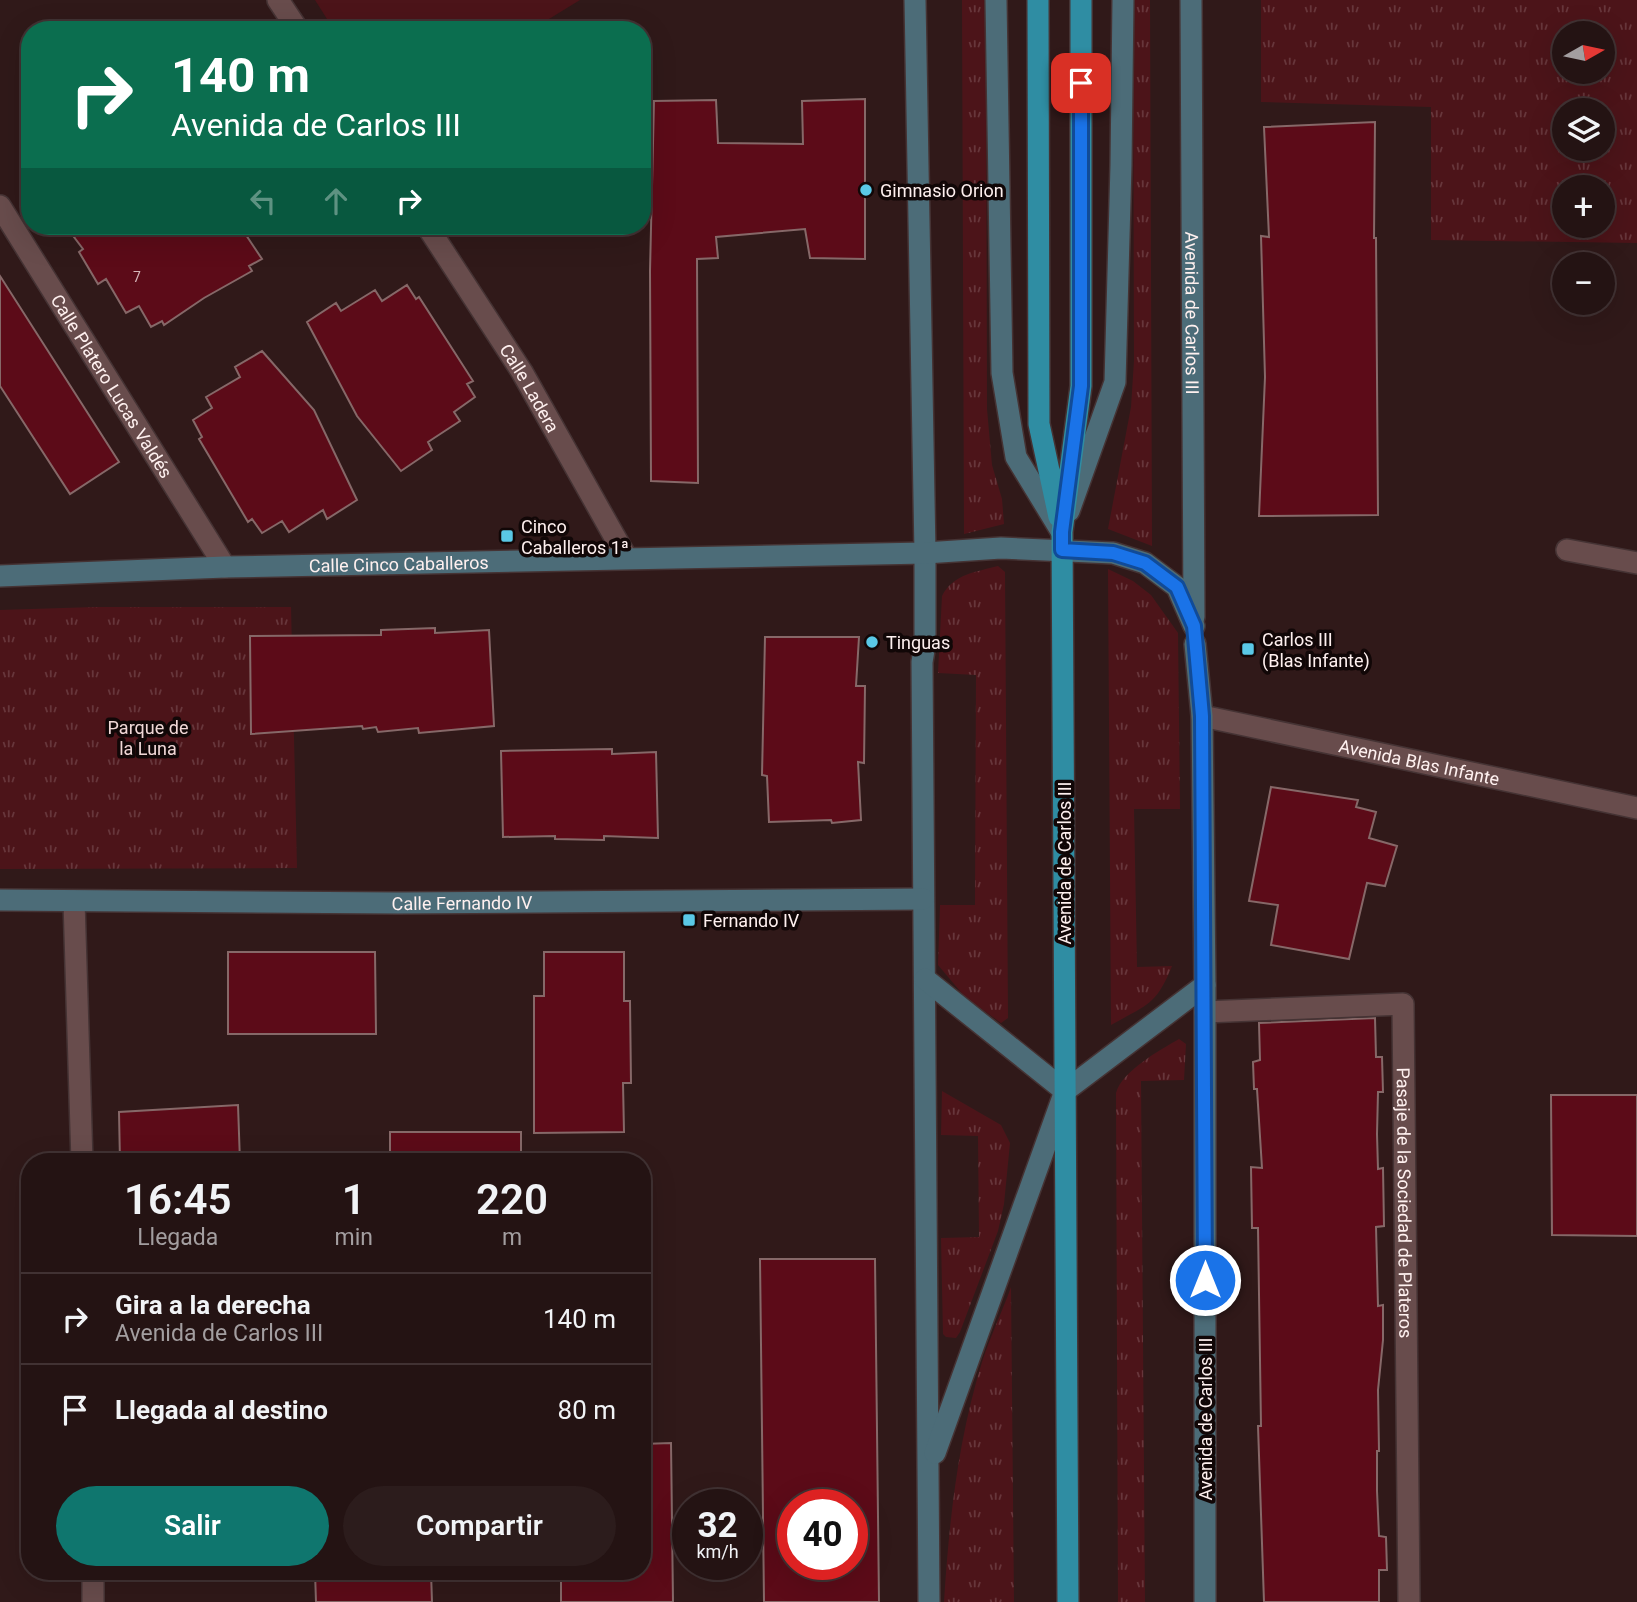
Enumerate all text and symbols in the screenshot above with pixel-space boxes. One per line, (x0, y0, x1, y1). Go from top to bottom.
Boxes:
north arrow (1552, 21, 1615, 84)
map controls (1552, 21, 1615, 315)
text: 140 m (171, 47, 310, 104)
icon: right (56, 49, 147, 140)
pin (1051, 53, 1111, 113)
icon: arrive (1062, 64, 1100, 102)
button: layers (1552, 98, 1615, 161)
text: Avenida de Carlos III (171, 106, 461, 144)
button: + (1552, 175, 1615, 238)
place label: Gimnasio Orion (880, 180, 1004, 201)
icon: left (244, 182, 282, 220)
icon: ahead (317, 182, 355, 220)
icon: right (390, 182, 428, 220)
marker: Gimnasio Orion (858, 182, 874, 198)
street label: Avenida de Carlos III (1182, 231, 1203, 395)
button: − (1552, 252, 1615, 315)
house number: 7 (133, 269, 141, 285)
street label: Calle Platero Lucas Valdés (47, 290, 177, 482)
street label: Calle Ladera (496, 340, 564, 436)
place label: Cinco Caballeros 1ª (521, 516, 629, 558)
marker: Cinco Caballeros 1ª (499, 528, 515, 544)
street label: Calle Cinco Caballeros (309, 551, 489, 576)
place label: Carlos III (Blas Infante) (1262, 629, 1370, 672)
place label: Tinguas (886, 632, 950, 653)
marker: Tinguas (864, 634, 880, 650)
marker: Carlos III (Blas Infante) (1240, 641, 1256, 657)
park label: Parque de la Luna (108, 717, 188, 759)
street label: Avenida Blas Infante (1337, 735, 1501, 789)
street label: Avenida de Carlos III (1054, 781, 1075, 945)
street label: Calle Fernando IV (392, 891, 533, 914)
place label: Fernando IV (703, 910, 800, 931)
marker: Fernando IV (681, 912, 697, 928)
street label: Pasaje de la Sociedad de Plateros (1393, 1067, 1417, 1338)
text: 16:45 (124, 1175, 231, 1224)
text: 1 (342, 1175, 366, 1224)
text: 220 (476, 1175, 548, 1224)
text: Llegada (137, 1224, 218, 1251)
text: min (334, 1224, 373, 1251)
text: m (502, 1224, 522, 1251)
position arrow (1168, 1243, 1242, 1317)
text: Gira a la derecha (115, 1290, 311, 1320)
icon: right (56, 1300, 94, 1338)
text: 140 m (543, 1304, 616, 1334)
text: Avenida de Carlos III (115, 1320, 323, 1347)
street label: Avenida de Carlos III (1195, 1337, 1216, 1501)
icon: arrive (56, 1391, 94, 1429)
text: Llegada al destino (115, 1395, 328, 1425)
text: 80 m (558, 1395, 616, 1425)
button: Salir (56, 1486, 329, 1566)
button: Compartir (343, 1486, 616, 1566)
speed limit sign: 40 (777, 1489, 868, 1580)
text: 32 (697, 1505, 738, 1546)
text: km/h (696, 1541, 739, 1562)

